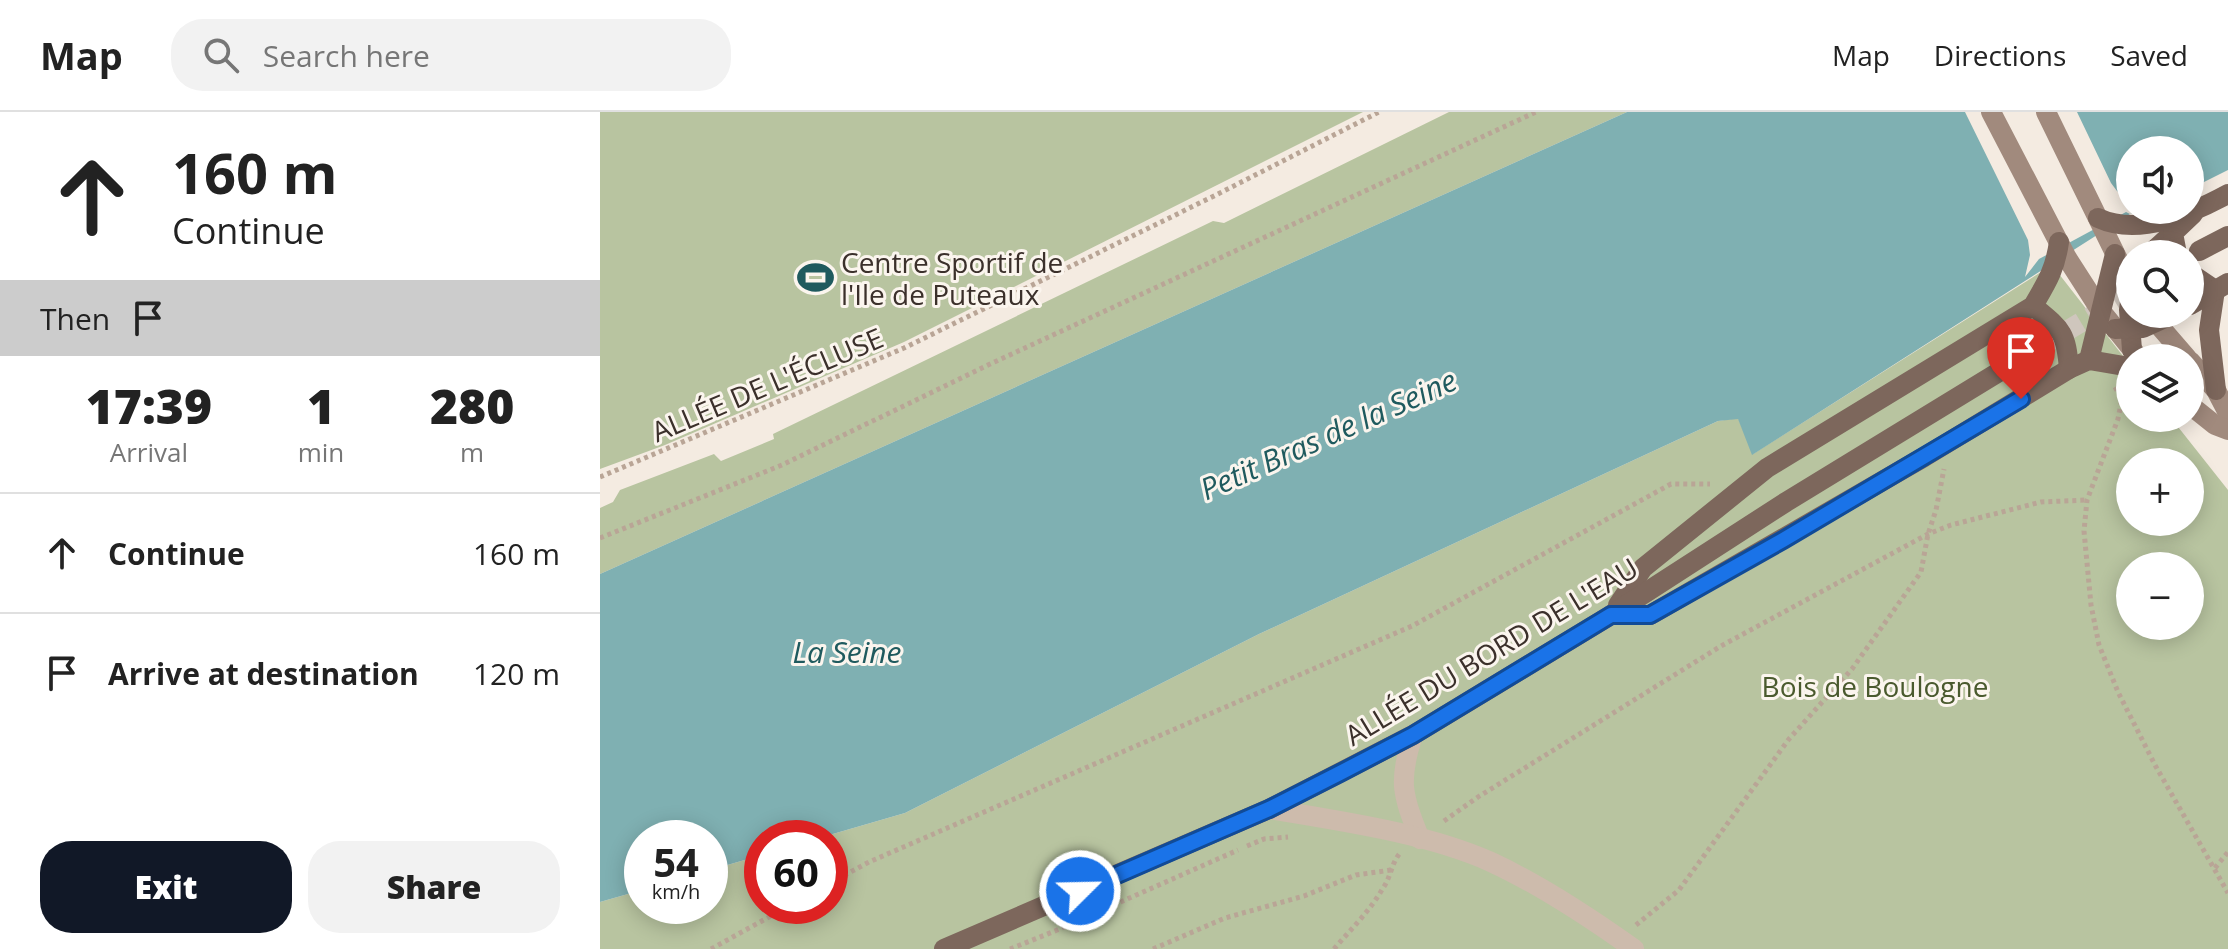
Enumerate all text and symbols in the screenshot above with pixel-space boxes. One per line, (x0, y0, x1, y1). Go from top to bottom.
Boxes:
search box (171, 19, 731, 91)
text: Map (40, 29, 123, 81)
icon: search (199, 33, 243, 77)
text: Search here (263, 35, 430, 76)
text: Map (1832, 36, 1890, 74)
text: Directions (1934, 36, 2066, 74)
text: Saved (2110, 36, 2188, 74)
text: 160 m (172, 134, 338, 210)
map controls (2116, 136, 2204, 640)
button: sound (2116, 136, 2204, 224)
icon: ahead (40, 144, 144, 248)
text: Continue (172, 206, 325, 255)
button: search (2116, 240, 2204, 328)
place label: Centre Sportif de l'Ile de Puteaux (841, 243, 1063, 313)
sports icon: Centre Sportif de l'Ile de Puteaux (796, 259, 834, 297)
icon: arrive (126, 296, 170, 340)
text: Then (40, 298, 110, 339)
pin (1987, 317, 2055, 399)
street label: ALLÉE DE L'ÉCLUSE (645, 318, 889, 450)
icon: arrive (1999, 329, 2043, 373)
button: layers (2116, 344, 2204, 432)
water label: Petit Bras de la Seine (1193, 359, 1463, 509)
text: 17:39 (86, 373, 212, 438)
text: 1 (307, 373, 335, 438)
text: 280 (430, 373, 514, 438)
text: Arrival (110, 434, 188, 470)
text: min (298, 434, 344, 470)
text: m (460, 434, 484, 470)
button: + (2116, 448, 2204, 536)
icon: ahead (40, 531, 84, 575)
text: Continue (108, 533, 245, 574)
text: 160 m (473, 533, 560, 574)
street label: ALLÉE DU BORD DE L'EAU (1337, 548, 1645, 754)
button: − (2116, 552, 2204, 640)
water label: La Seine (793, 631, 902, 672)
icon: arrive (40, 651, 84, 695)
text: Arrive at destination (108, 653, 419, 694)
text: 120 m (473, 653, 560, 694)
park label: Bois de Boulogne (1762, 667, 1988, 705)
speed limit sign: 60 (744, 820, 848, 924)
text: 54 (653, 834, 699, 889)
button: Exit (40, 841, 292, 933)
button: Share (308, 841, 560, 933)
position arrow (1038, 849, 1122, 933)
text: km/h (652, 878, 700, 905)

